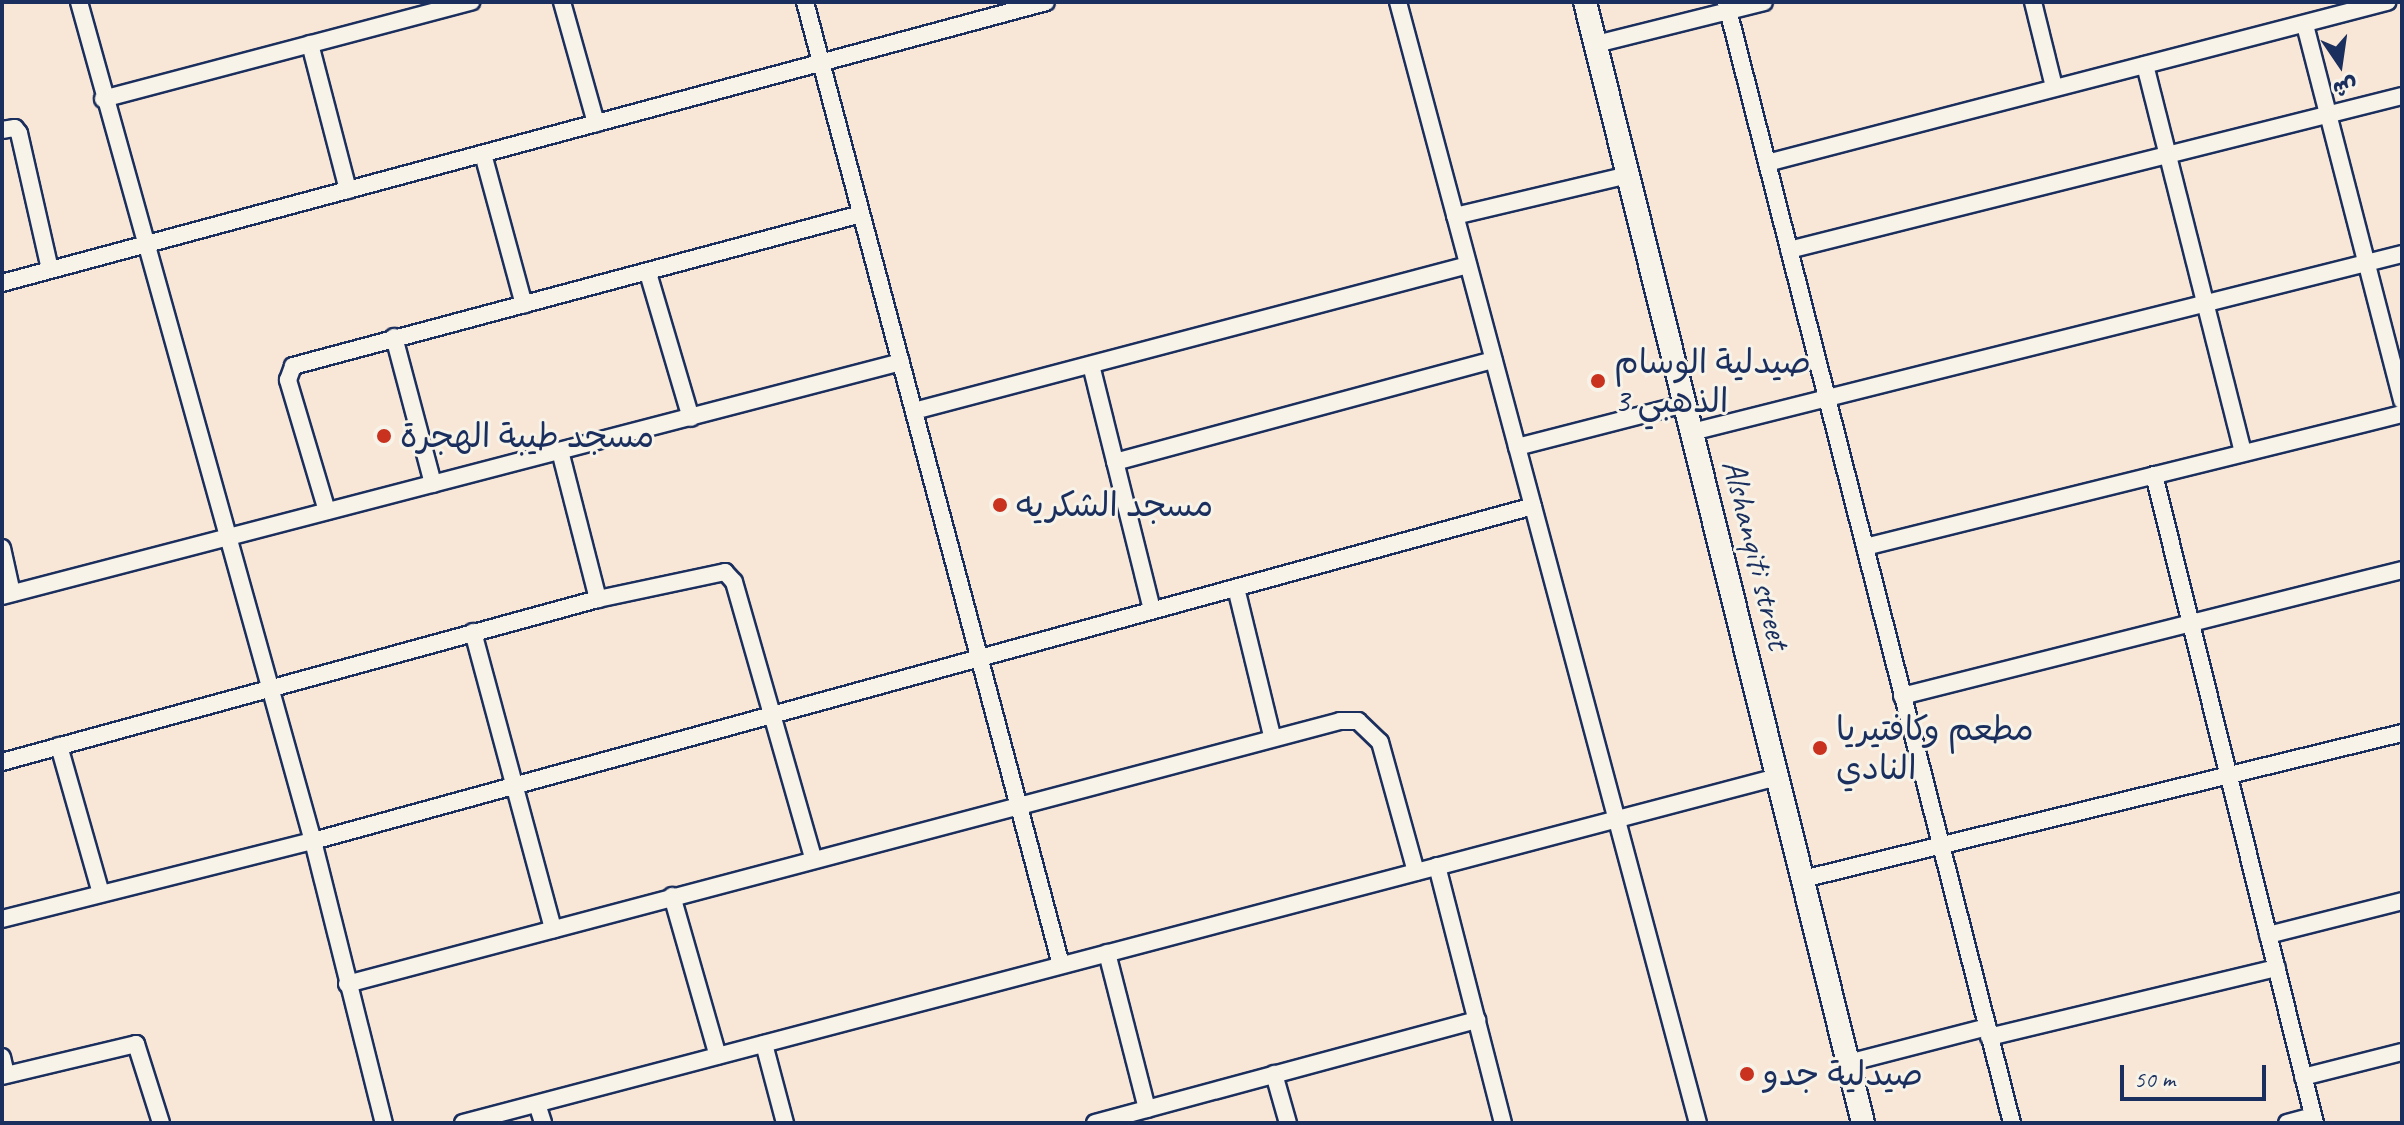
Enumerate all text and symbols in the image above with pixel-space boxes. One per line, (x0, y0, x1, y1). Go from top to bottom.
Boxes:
north arrow (2300, 24, 2380, 104)
text: ش (2330, 71, 2360, 104)
place label: صيدلية الوسام الذهبي 3 (1614, 341, 1811, 420)
marker: صيدلية الوسام الذهبي 3 (1589, 372, 1607, 390)
place label: مسجد طيبة الهجرة (400, 416, 654, 456)
marker: مسجد طيبة الهجرة (375, 427, 393, 445)
street label: Alshanqiti street (1714, 455, 1800, 653)
place label: مسجد الشكريه (1016, 485, 1213, 525)
marker: مسجد الشكريه (991, 496, 1009, 514)
place label: مطعم وكافتيريا النادي (1836, 708, 2034, 788)
marker: مطعم وكافتيريا النادي (1811, 739, 1829, 757)
scale bar (2124, 1049, 2270, 1099)
place label: صيدلية جدو (1763, 1054, 1923, 1094)
text: 50 m (2134, 1064, 2175, 1094)
marker: صيدلية جدو (1738, 1065, 1756, 1083)

